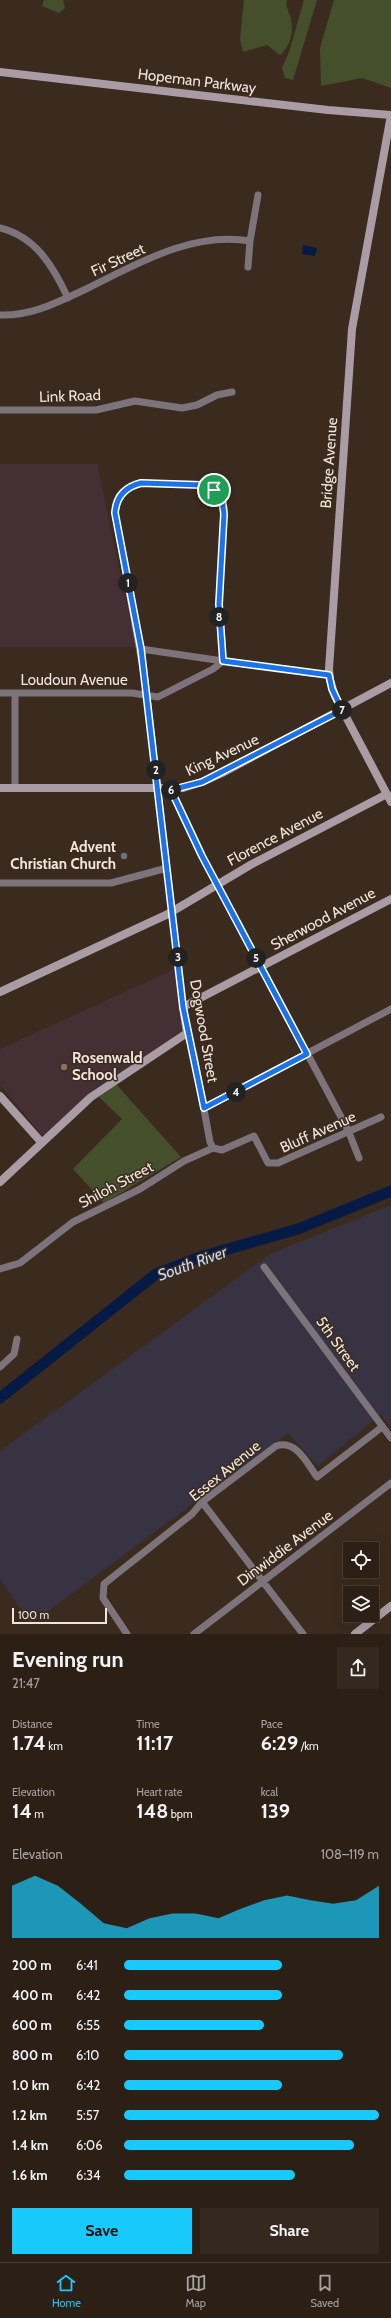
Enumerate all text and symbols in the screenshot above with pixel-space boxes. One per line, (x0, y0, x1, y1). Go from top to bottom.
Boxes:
street label: Hopeman Parkway (137, 65, 258, 97)
street label: Fir Street (88, 240, 148, 280)
street label: Link Road (39, 386, 101, 406)
street label: Bridge Avenue (317, 417, 341, 509)
pin (197, 473, 231, 507)
icon: arrive (203, 479, 225, 501)
pin: 1 (118, 573, 138, 593)
text: 1 (126, 576, 130, 590)
pin: 8 (209, 607, 229, 627)
text: 8 (216, 610, 222, 624)
street label: Loudoun Avenue (20, 671, 128, 689)
pin: 7 (332, 700, 352, 720)
text: 7 (339, 703, 345, 717)
street label: King Avenue (182, 730, 262, 780)
pin: 2 (146, 760, 166, 780)
text: 2 (153, 763, 159, 777)
pin: 6 (161, 780, 181, 800)
text: 6 (168, 783, 174, 797)
street label: Florence Avenue (224, 804, 326, 870)
place label: Advent Christian Church (10, 838, 116, 873)
marker: Advent Christian Church (119, 851, 129, 861)
street label: Sherwood Avenue (268, 884, 379, 954)
pin: 3 (168, 947, 188, 967)
pin: 5 (246, 948, 266, 968)
text: 3 (175, 950, 181, 964)
text: 5 (253, 951, 259, 965)
street label: Dogwood Street (186, 978, 222, 1084)
place label: Rosenwald School (72, 1049, 143, 1084)
marker: Rosenwald School (59, 1062, 69, 1072)
pin: 4 (226, 1082, 246, 1102)
text: 4 (233, 1085, 239, 1099)
street label: Bluff Avenue (277, 1107, 359, 1157)
street label: Shiloh Street (76, 1158, 156, 1212)
water label: South River (155, 1242, 230, 1285)
street label: 5th Street (312, 1313, 364, 1375)
street label: Essex Avenue (186, 1437, 264, 1505)
street label: Dinwiddie Avenue (234, 1506, 336, 1590)
map controls (343, 1542, 379, 1622)
button: locate (343, 1542, 379, 1578)
button: layers (343, 1586, 379, 1622)
scale bar (12, 1606, 107, 1625)
text: 100 m (18, 1608, 49, 1622)
text: Evening run (12, 1646, 124, 1673)
button: share (337, 1647, 379, 1689)
text: 21:47 (12, 1675, 40, 1691)
text: Distance (12, 1717, 53, 1731)
text: Time (136, 1717, 160, 1731)
text: Pace (261, 1717, 283, 1731)
text: 1.74 (12, 1731, 46, 1755)
text: 11:17 (136, 1731, 173, 1755)
text: 6:29 (261, 1731, 298, 1755)
text: km (46, 1739, 63, 1753)
text: /km (298, 1739, 319, 1753)
text: Elevation (12, 1785, 55, 1799)
text: Heart rate (136, 1785, 182, 1799)
text: kcal (261, 1785, 278, 1799)
text: 14 (12, 1799, 32, 1823)
text: 148 (136, 1799, 168, 1823)
text: 139 (261, 1799, 290, 1823)
text: m (32, 1807, 44, 1821)
text: bpm (168, 1807, 193, 1821)
text: Elevation (12, 1846, 63, 1862)
text: 108–119 m (321, 1846, 379, 1862)
text: 200 m (12, 1957, 51, 1973)
text: 6:41 (76, 1957, 98, 1973)
text: 400 m (12, 1987, 53, 2003)
text: 6:42 (76, 1987, 100, 2003)
text: 600 m (12, 2017, 52, 2033)
text: 6:55 (76, 2017, 100, 2033)
text: 800 m (12, 2047, 52, 2063)
text: 6:10 (76, 2047, 99, 2063)
text: 1.0 km (12, 2077, 49, 2093)
text: 6:42 (76, 2077, 100, 2093)
text: 1.2 km (12, 2107, 47, 2123)
text: 5:57 (76, 2107, 99, 2123)
text: 1.4 km (12, 2137, 48, 2153)
text: 6:06 (76, 2137, 103, 2153)
text: 1.6 km (12, 2167, 48, 2183)
text: 6:34 (76, 2167, 101, 2183)
button: Save (12, 2208, 192, 2254)
button: Share (200, 2208, 379, 2254)
tab: Home (52, 2272, 81, 2310)
tab: Map (185, 2272, 207, 2310)
tab: Saved (311, 2272, 339, 2310)

